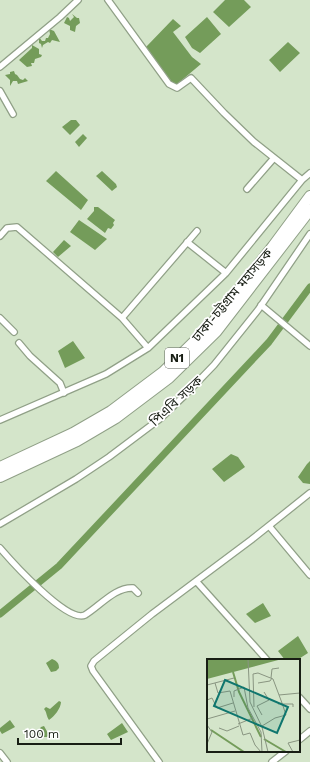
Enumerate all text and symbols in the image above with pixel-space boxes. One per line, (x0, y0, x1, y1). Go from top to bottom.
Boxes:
street label: ঢাকা-চট্টগ্রাম মহাসড়ক (188, 245, 276, 345)
road number: N1 (165, 348, 189, 368)
street label: পিএবি সড়ক (146, 373, 206, 430)
inset map (207, 659, 300, 752)
scale bar (18, 720, 121, 746)
text: 100 m (24, 727, 59, 741)

